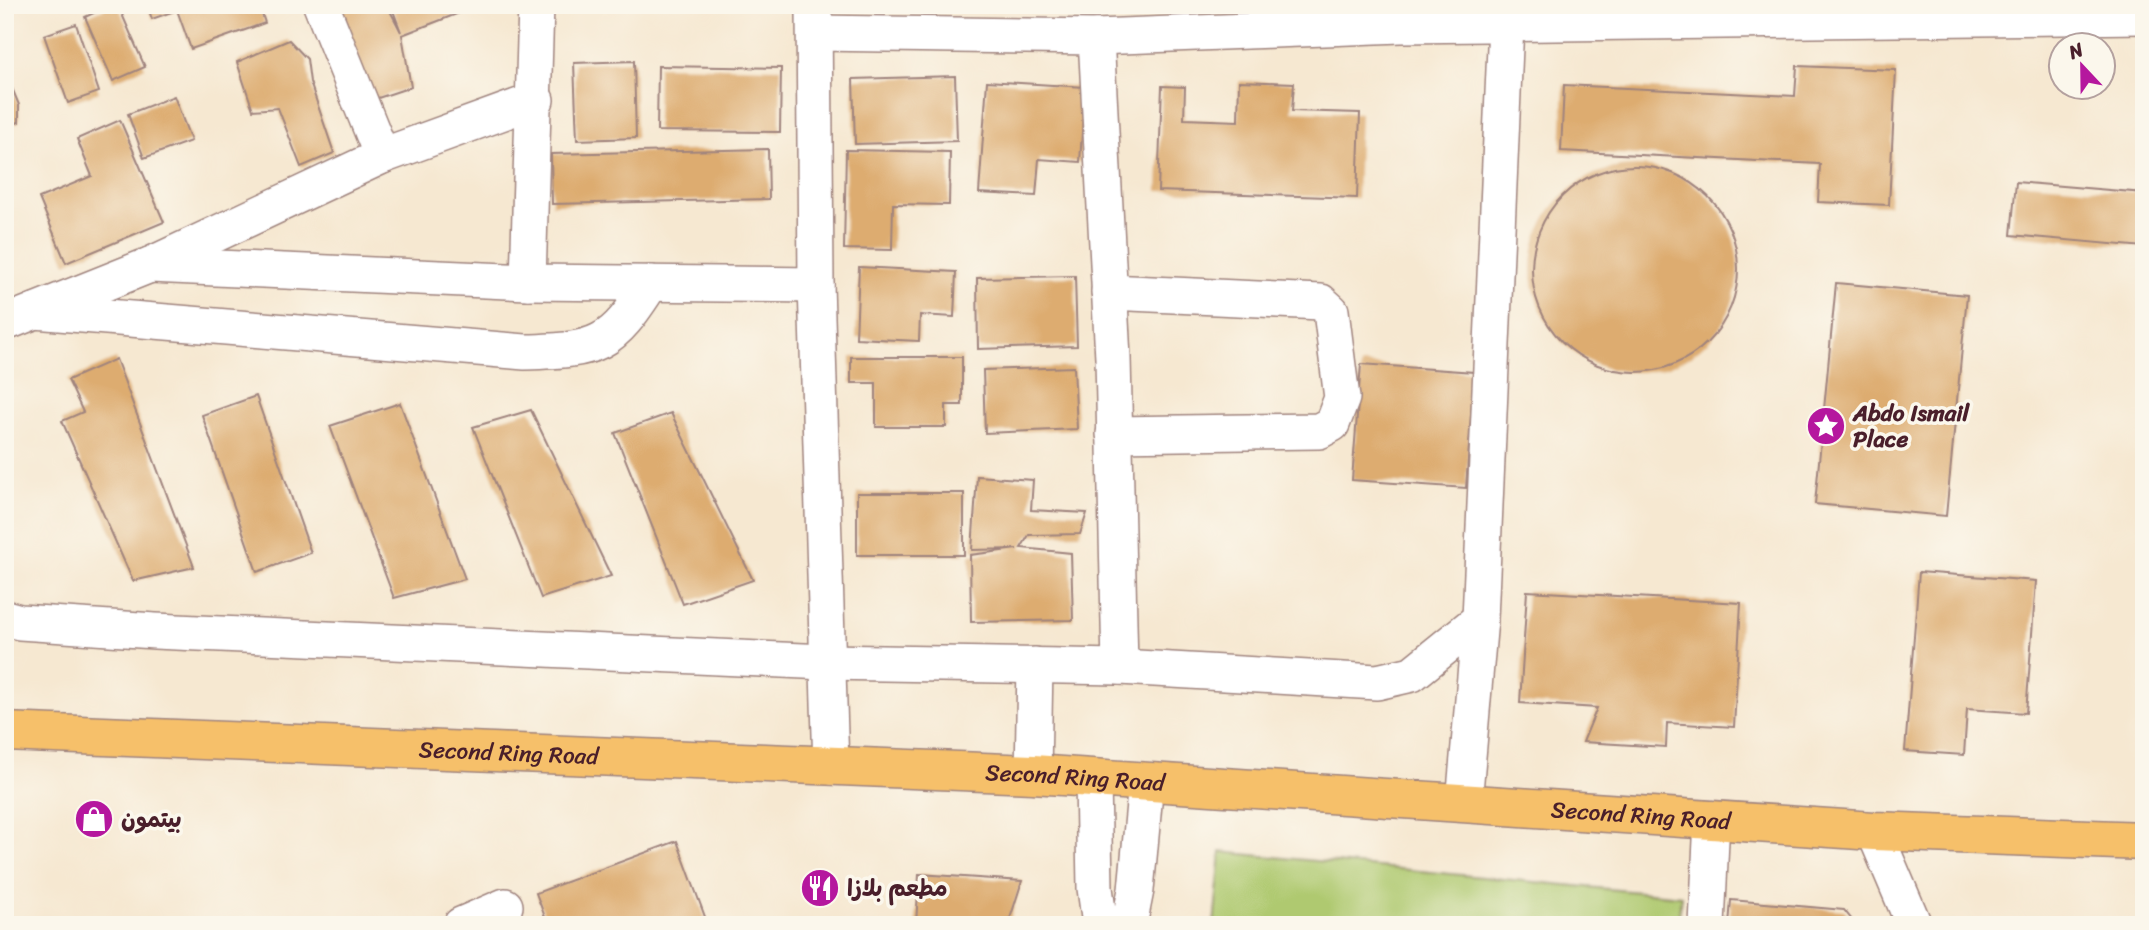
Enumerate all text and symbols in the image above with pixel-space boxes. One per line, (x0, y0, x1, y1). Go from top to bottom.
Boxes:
north arrow (2048, 32, 2118, 102)
text: N (2063, 33, 2089, 69)
place label: Abdo Ismail Place (1852, 393, 1971, 460)
place icon: Abdo Ismail Place (1805, 405, 1847, 447)
street label: Second Ring Road (418, 728, 601, 777)
street label: Second Ring Road (985, 752, 1168, 804)
street label: Second Ring Road (1550, 789, 1734, 842)
shop icon: بيتمون (73, 798, 115, 840)
place label: بيتمون (121, 799, 182, 840)
restaurant icon: مطعم بلازا (799, 867, 841, 909)
place label: مطعم بلازا (847, 868, 948, 909)

